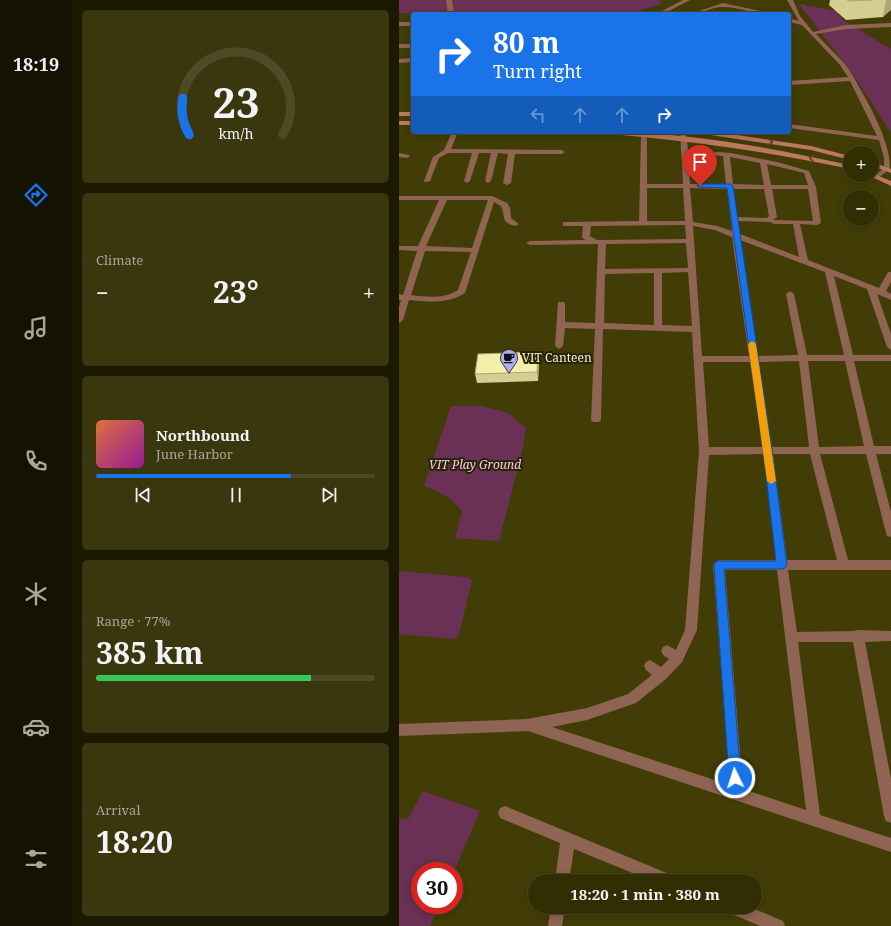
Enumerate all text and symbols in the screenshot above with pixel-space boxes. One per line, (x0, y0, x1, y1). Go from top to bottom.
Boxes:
text: 80 m (493, 23, 560, 61)
icon: right (427, 28, 479, 80)
text: 18:19 (13, 52, 59, 76)
text: Turn right (493, 59, 582, 83)
text: 23 (212, 73, 259, 129)
icon: left (527, 104, 549, 126)
icon: ahead (569, 104, 591, 126)
icon: ahead (611, 104, 633, 126)
icon: right (653, 104, 675, 126)
text: km/h (218, 123, 253, 142)
one-way arrow (767, 137, 773, 146)
pin (683, 145, 717, 186)
map controls (843, 146, 879, 226)
button: + (843, 146, 879, 182)
icon: arrive (689, 151, 711, 173)
one-way arrow (809, 155, 815, 163)
icon: directions (22, 181, 50, 209)
button: − (843, 190, 879, 226)
text: Climate (96, 251, 143, 269)
text: 23° (213, 271, 259, 312)
text: − (96, 277, 109, 307)
text: + (363, 277, 375, 307)
icon: music (22, 314, 50, 342)
cafe icon: VIT Canteen (499, 348, 519, 373)
place label: VIT Canteen (522, 349, 592, 366)
text: Northbound (156, 425, 250, 445)
text: June Harbor (156, 445, 233, 463)
icon: phone (22, 447, 50, 475)
park label: VIT Play Ground (429, 456, 521, 473)
icon: previous (132, 484, 154, 506)
icon: pause (225, 484, 247, 506)
icon: next (318, 484, 340, 506)
icon: climate (22, 580, 50, 608)
text: Range · 77% (96, 612, 170, 630)
text: 385 km (96, 632, 203, 673)
icon: car (22, 713, 50, 741)
position arrow (714, 757, 756, 799)
text: Arrival (96, 801, 140, 819)
text: 18:20 (96, 821, 173, 862)
icon: filters (22, 845, 50, 873)
speed limit sign: 30 (411, 862, 463, 914)
text: 18:20 · 1 min · 380 m (570, 884, 720, 904)

